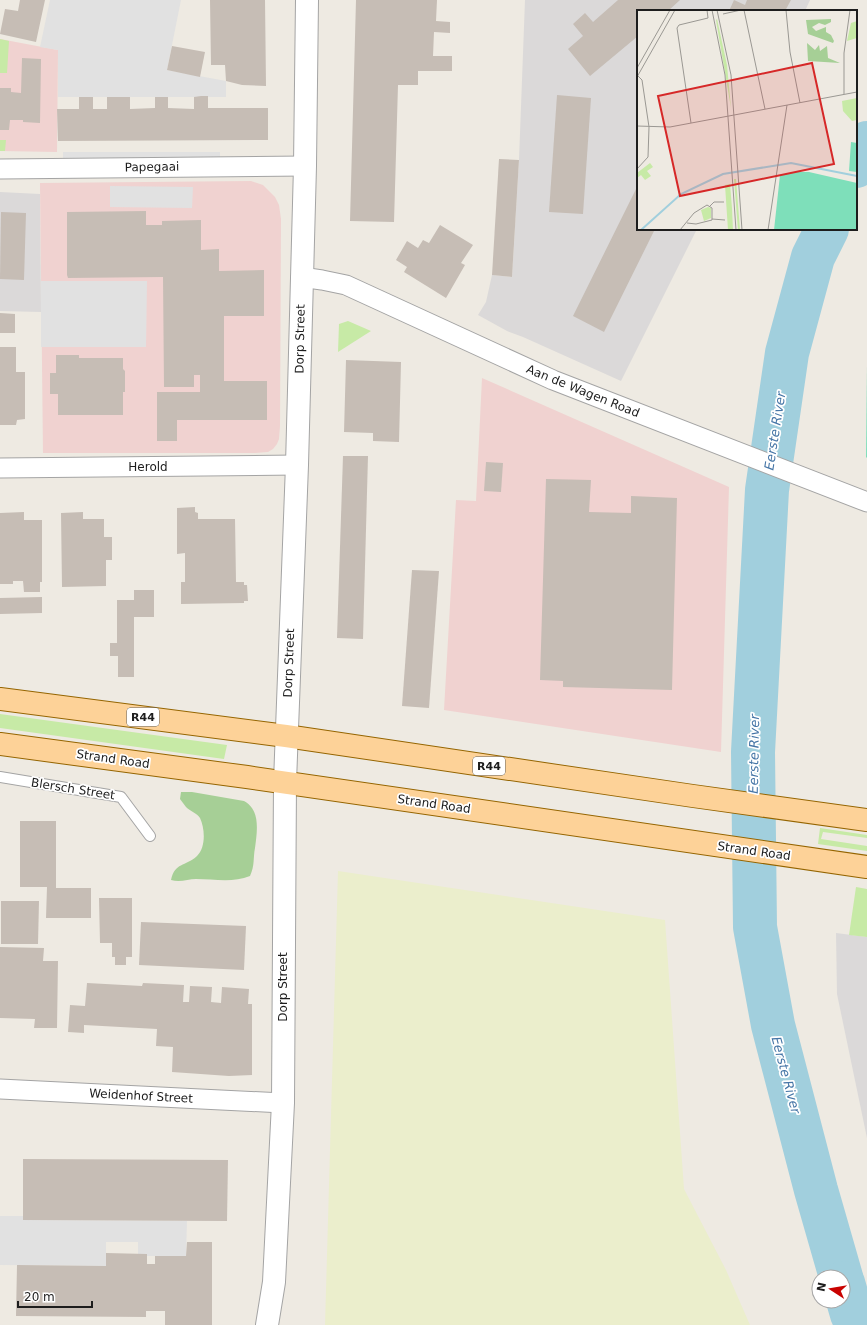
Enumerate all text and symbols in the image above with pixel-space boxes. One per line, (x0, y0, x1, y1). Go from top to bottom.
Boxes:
inset map (637, 10, 857, 230)
street label: Papegaai (125, 160, 179, 174)
street label: Dorp Street (292, 304, 308, 374)
street label: Aan de Wagen Road (524, 362, 642, 420)
water label: Eerste River (761, 389, 789, 471)
street label: Herold (128, 460, 168, 474)
street label: Dorp Street (281, 628, 297, 698)
road number: R44 (127, 708, 159, 726)
water label: Eerste River (746, 713, 762, 794)
street label: Strand Road (76, 747, 150, 771)
road number: R44 (473, 757, 505, 775)
street label: Blersch Street (30, 775, 116, 803)
street label: Strand Road (397, 792, 471, 816)
street label: Strand Road (717, 839, 791, 863)
street label: Dorp Street (276, 952, 290, 1022)
water label: Eerste River (768, 1035, 804, 1117)
street label: Weidenhof Street (89, 1086, 194, 1106)
north arrow (811, 1269, 851, 1309)
text: N (814, 1281, 829, 1293)
scale bar (18, 1283, 92, 1309)
text: 20 m (24, 1290, 55, 1304)

